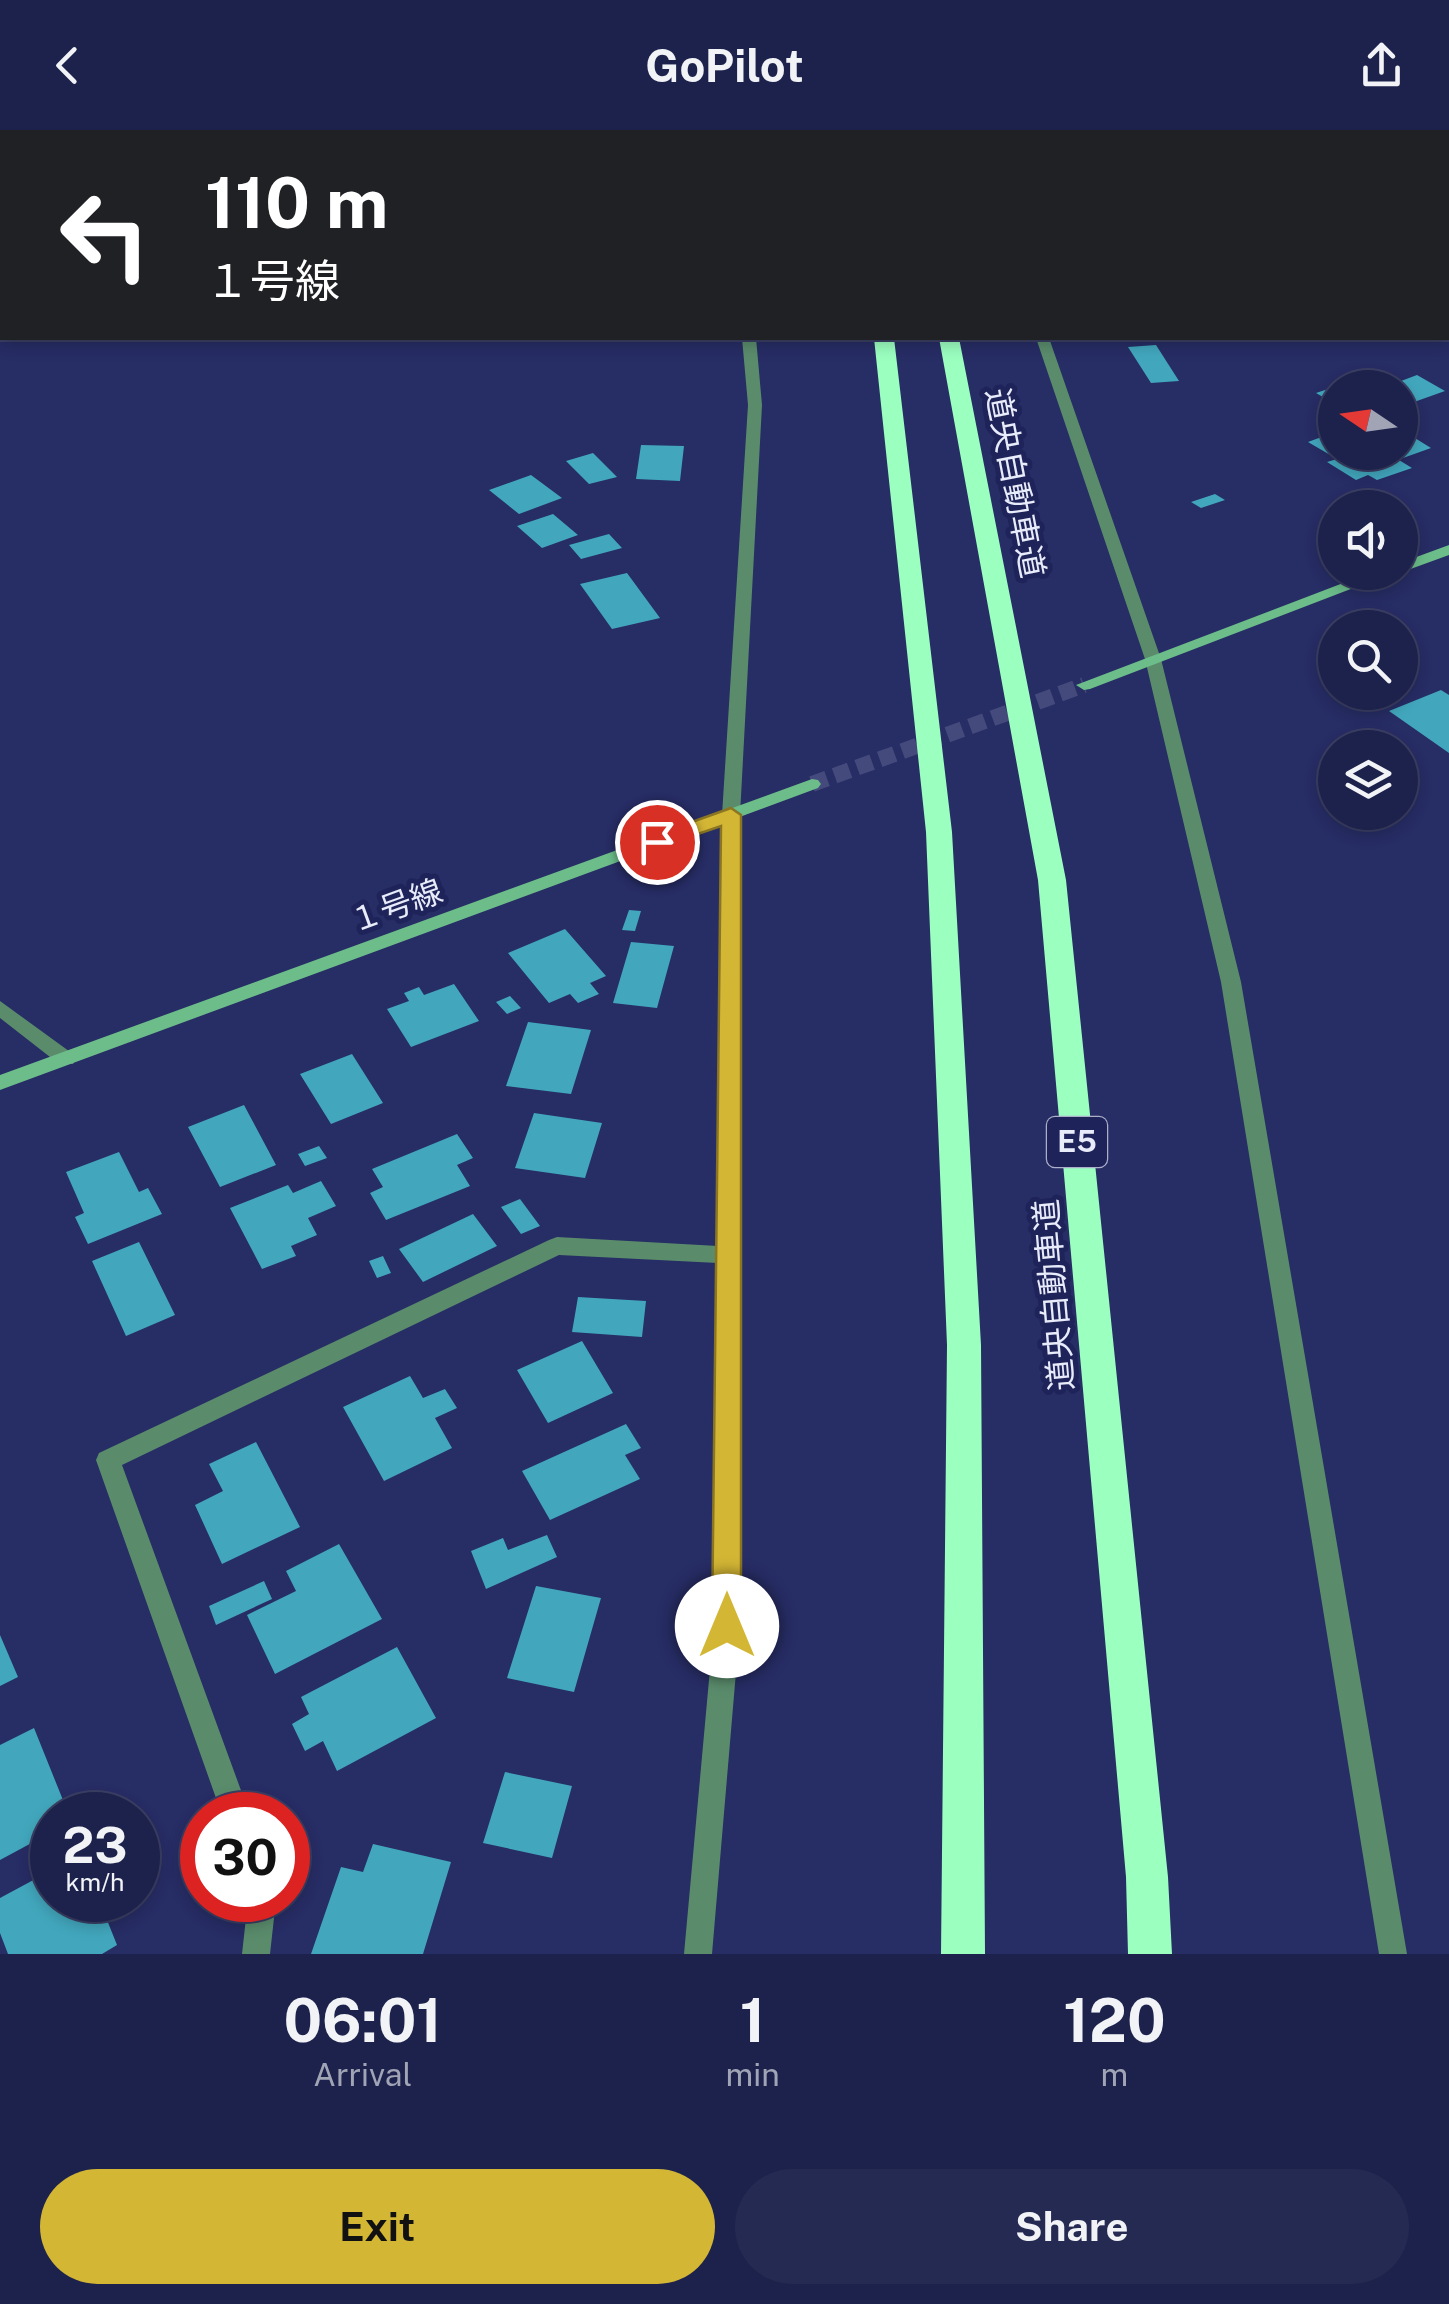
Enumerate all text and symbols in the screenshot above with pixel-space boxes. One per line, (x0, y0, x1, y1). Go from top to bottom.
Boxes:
icon: back (40, 38, 95, 93)
icon: share (1354, 38, 1409, 93)
text: GoPilot (645, 39, 804, 92)
text: 110 m (205, 161, 389, 244)
icon: left (40, 170, 170, 300)
text: １号線 (205, 254, 340, 307)
north arrow (1318, 370, 1418, 470)
map controls (1318, 370, 1418, 830)
street label: 道央自動車道 (979, 385, 1052, 581)
button: sound (1318, 490, 1418, 590)
button: search (1318, 610, 1418, 710)
button: layers (1318, 730, 1418, 830)
pin (615, 800, 700, 885)
icon: arrive (630, 815, 685, 870)
street label: １号線 (344, 872, 447, 939)
road number: E5 (1047, 1117, 1107, 1167)
street label: 道央自動車道 (1027, 1198, 1080, 1392)
position arrow (675, 1574, 779, 1678)
speed limit sign: 30 (180, 1792, 310, 1922)
text: 23 (62, 1815, 128, 1874)
text: km/h (66, 1867, 124, 1897)
text: 06:01 (283, 1985, 442, 2056)
text: 1 (740, 1985, 765, 2056)
text: 120 (1063, 1985, 1166, 2056)
text: Arrival (313, 2056, 412, 2093)
text: min (725, 2056, 780, 2093)
text: m (1101, 2056, 1128, 2093)
button: Exit (40, 2169, 715, 2284)
button: Share (735, 2169, 1409, 2284)

